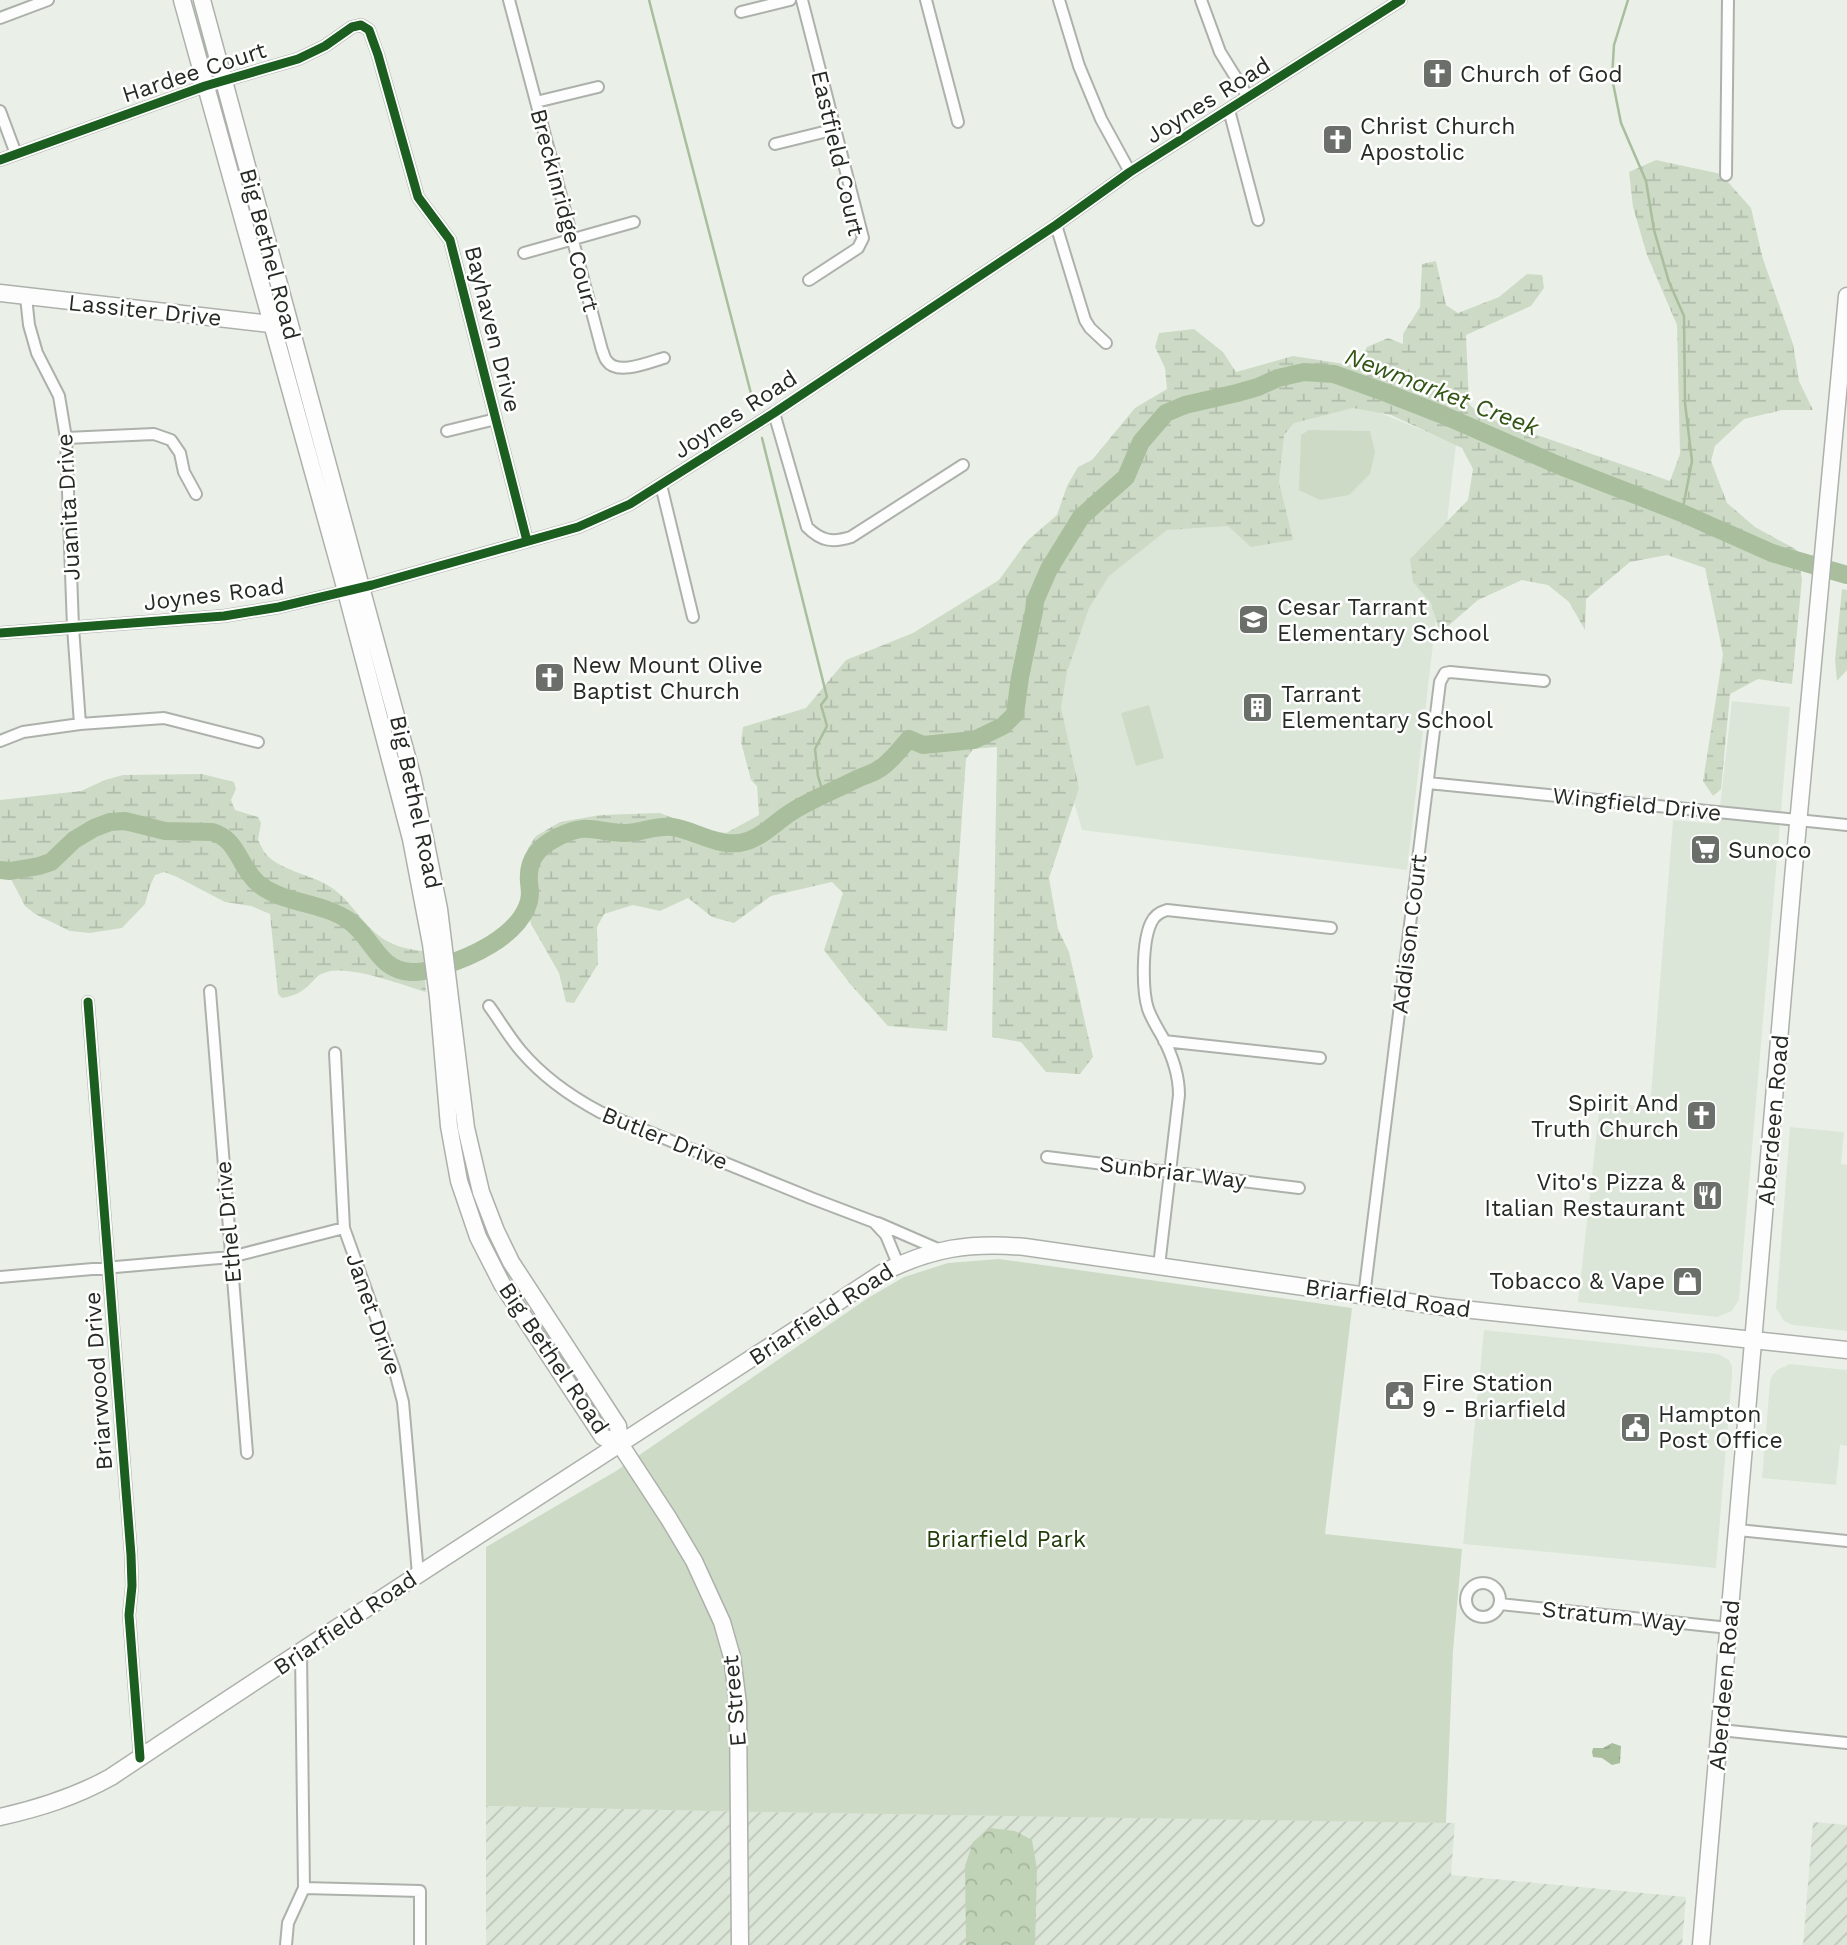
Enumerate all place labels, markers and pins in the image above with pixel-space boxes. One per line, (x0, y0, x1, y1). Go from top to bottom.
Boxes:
church icon: Church of God (1420, 57, 1454, 91)
place label: Church of God (1460, 61, 1623, 88)
place label: Christ Church Apostolic (1360, 113, 1515, 166)
church icon: Christ Church Apostolic (1320, 122, 1354, 156)
place label: Cesar Tarrant Elementary School (1277, 594, 1489, 647)
school or university icon: Cesar Tarrant Elementary School (1237, 603, 1271, 637)
place label: New Mount Olive Baptist Church (572, 652, 763, 705)
church icon: New Mount Olive Baptist Church (532, 661, 566, 695)
place label: Tarrant Elementary School (1281, 681, 1493, 734)
building icon: Tarrant Elementary School (1241, 690, 1275, 724)
supermarket icon: Sunoco (1688, 833, 1722, 867)
place label: Sunoco (1728, 837, 1812, 864)
place label: Spirit And Truth Church (1531, 1090, 1679, 1143)
church icon: Spirit And Truth Church (1685, 1099, 1719, 1133)
place label: Vito's Pizza & Italian Restaurant (1484, 1169, 1686, 1222)
restaurant icon: Vito's Pizza & Italian Restaurant (1691, 1178, 1725, 1212)
shop icon: Tobacco & Vape (1671, 1264, 1705, 1298)
place label: Tobacco & Vape (1489, 1268, 1665, 1295)
place label: Fire Station 9 - Briarfield (1422, 1370, 1566, 1423)
public building icon: Fire Station 9 - Briarfield (1382, 1379, 1416, 1413)
place label: Hampton Post Office (1658, 1401, 1783, 1454)
public building icon: Hampton Post Office (1618, 1410, 1652, 1444)

